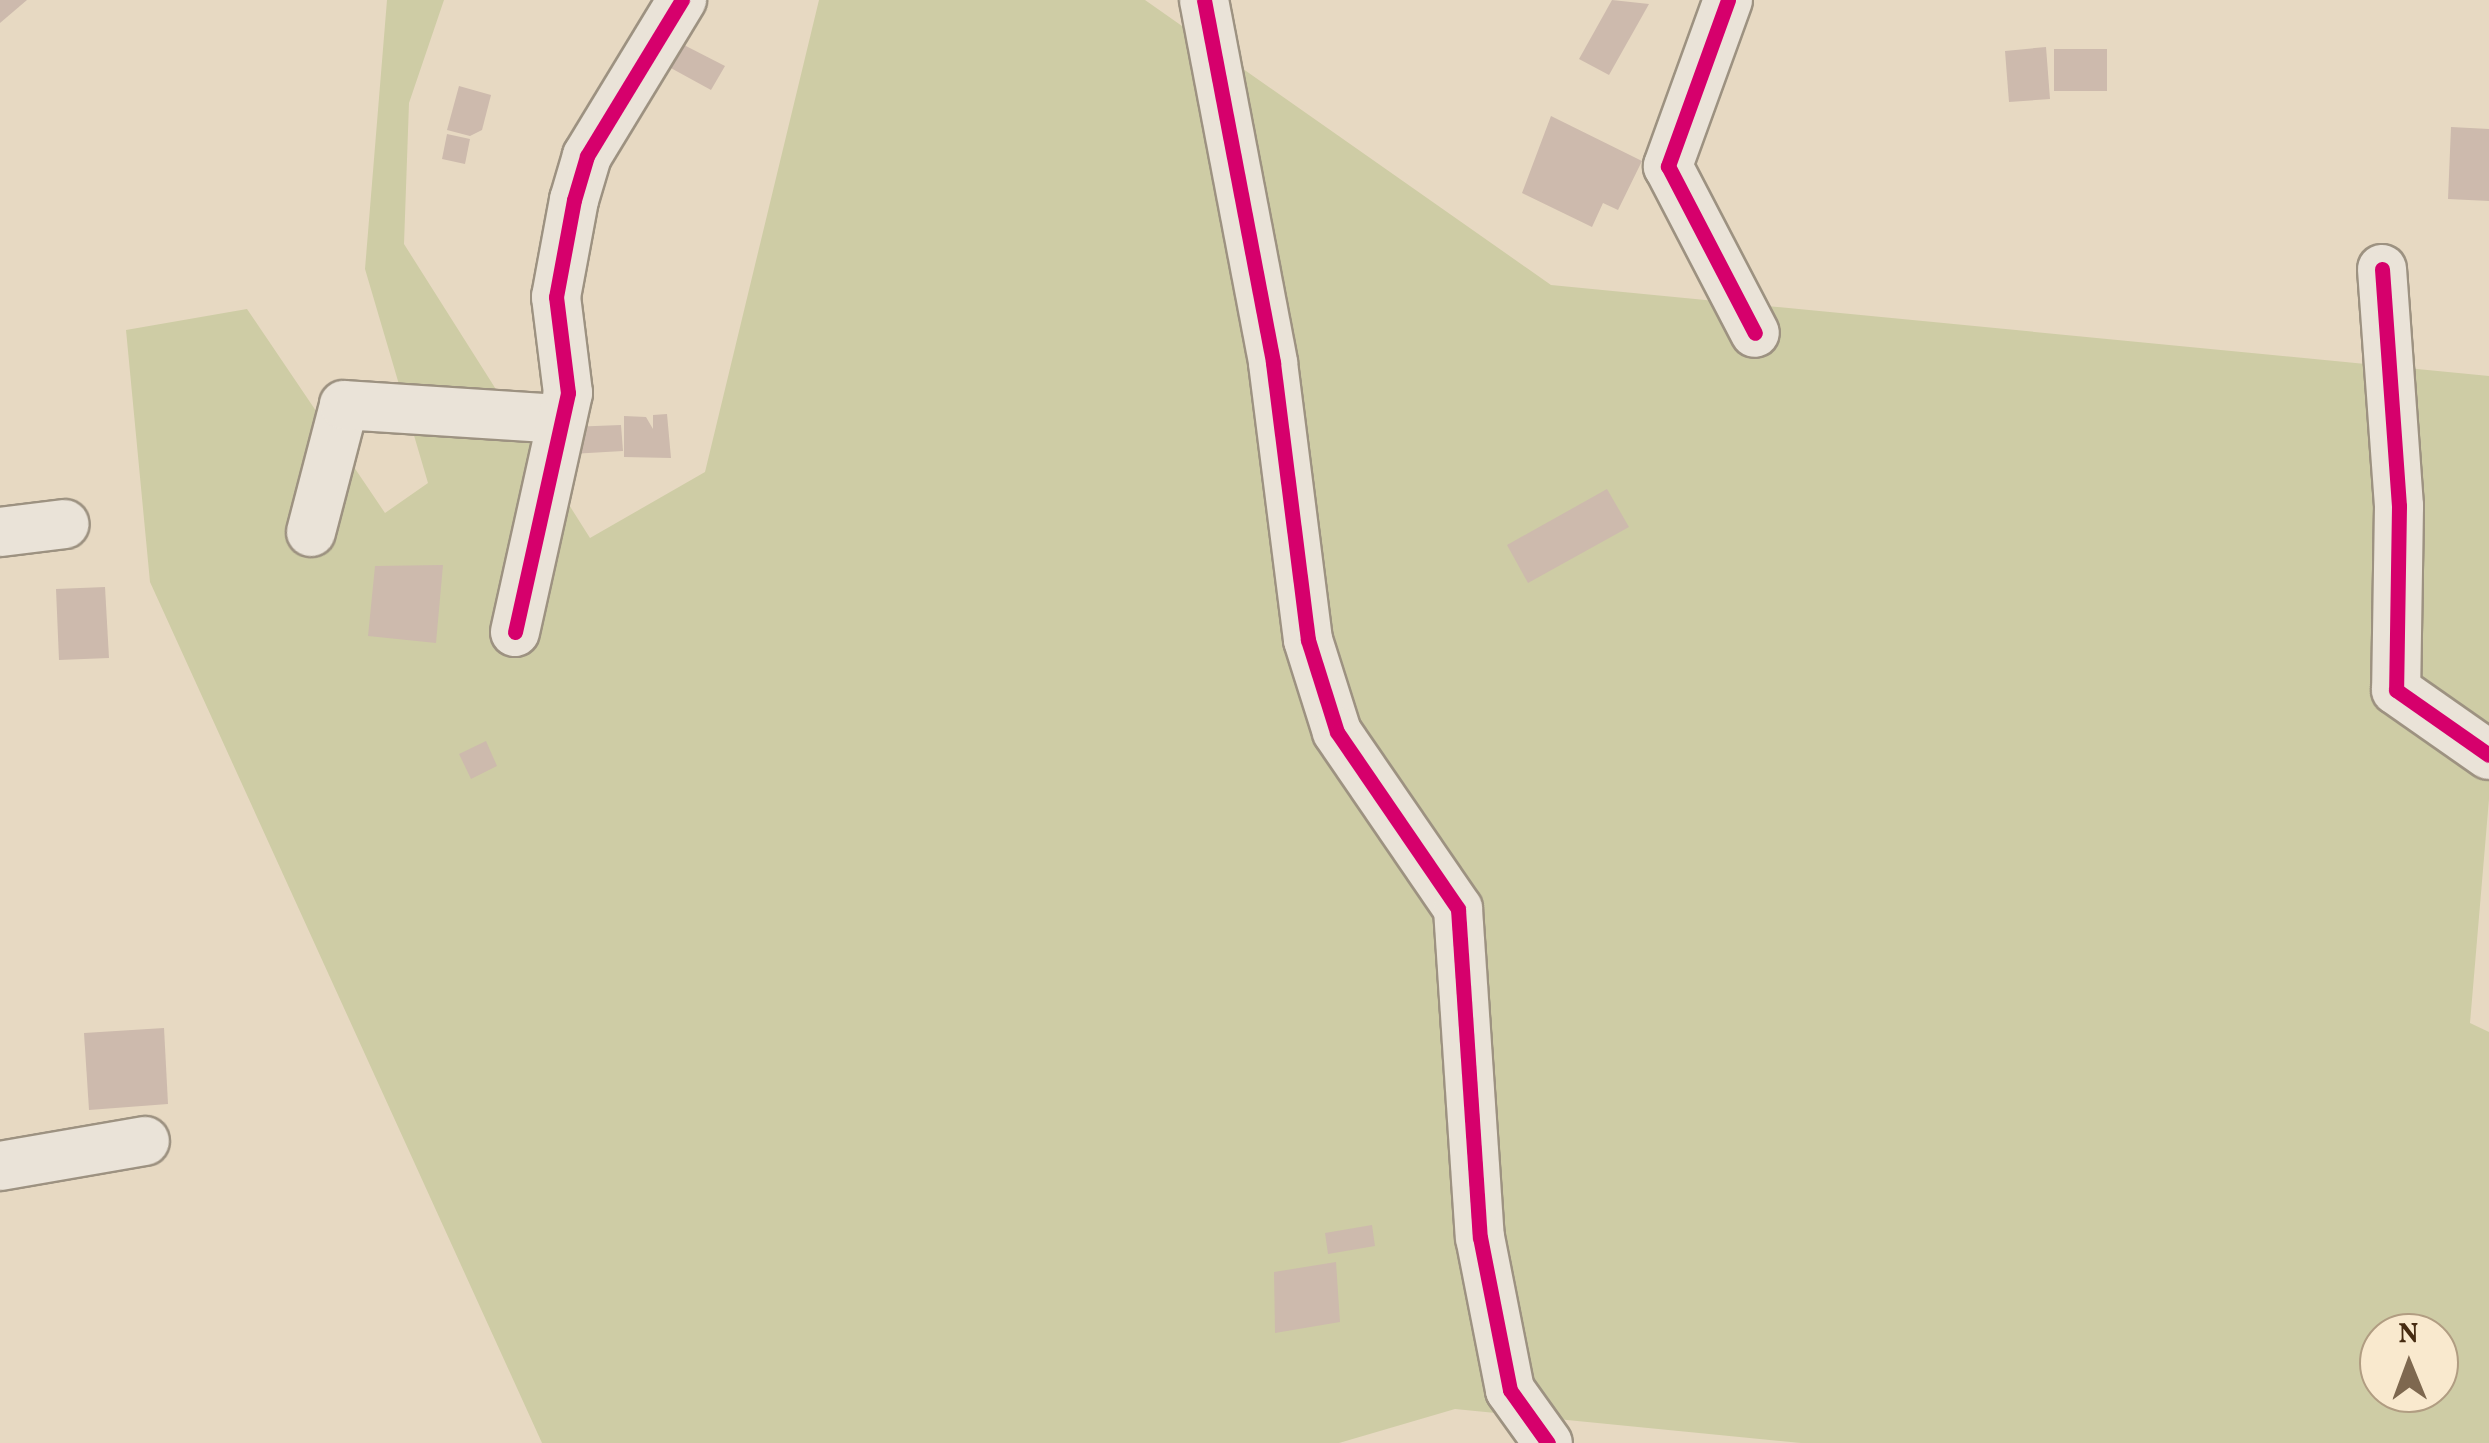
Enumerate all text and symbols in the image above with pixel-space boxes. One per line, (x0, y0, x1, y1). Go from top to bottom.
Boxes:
north arrow (2359, 1313, 2459, 1413)
text: N (2398, 1315, 2419, 1354)

